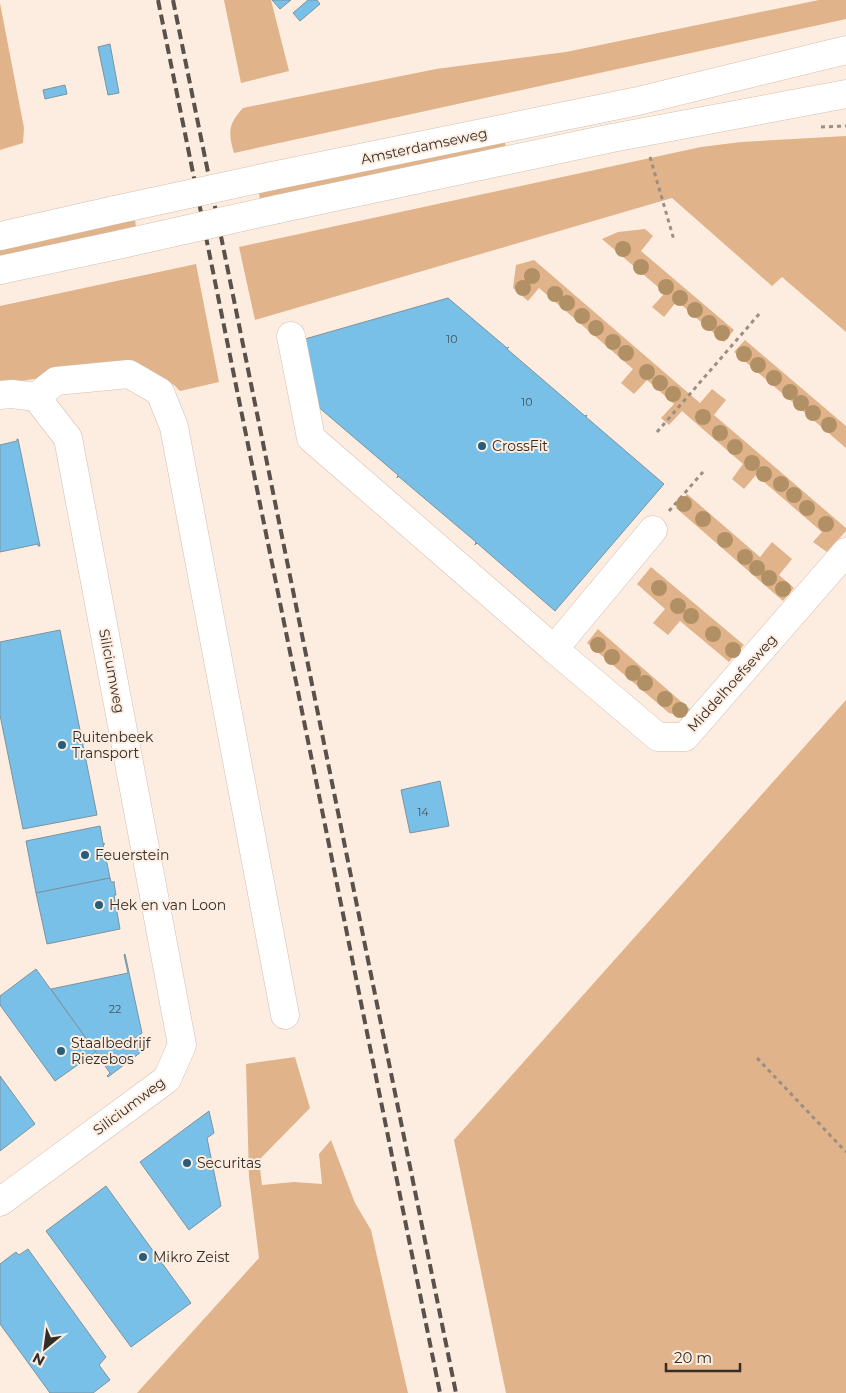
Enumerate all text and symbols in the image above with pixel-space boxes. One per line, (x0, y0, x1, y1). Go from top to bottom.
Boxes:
street label: Amsterdamseweg (359, 124, 489, 168)
house number: 10 (446, 332, 458, 346)
house number: 10 (521, 395, 533, 409)
place label: CrossFit (492, 437, 548, 455)
marker: CrossFit (476, 440, 488, 452)
street label: Siliciumweg (95, 627, 129, 715)
street label: Middelhoefseweg (683, 631, 781, 735)
place label: Ruitenbeek Transport (72, 728, 154, 762)
marker: Ruitenbeek Transport (56, 739, 68, 751)
house number: 14 (417, 805, 429, 819)
place label: Feuerstein (95, 846, 169, 864)
marker: Feuerstein (79, 849, 91, 861)
place label: Hek en van Loon (109, 896, 226, 914)
marker: Hek en van Loon (93, 899, 105, 911)
house number: 22 (109, 1002, 121, 1016)
place label: Staalbedrijf Riezebos (71, 1034, 152, 1068)
marker: Staalbedrijf Riezebos (55, 1045, 67, 1057)
street label: Siliciumweg (89, 1073, 169, 1139)
place label: Securitas (197, 1154, 261, 1172)
marker: Securitas (181, 1157, 193, 1169)
place label: Mikro Zeist (153, 1248, 230, 1266)
marker: Mikro Zeist (137, 1251, 149, 1263)
north arrow (20, 1323, 70, 1373)
scale bar (666, 1340, 740, 1372)
text: 20 m (674, 1348, 712, 1367)
text: N (29, 1349, 48, 1370)

